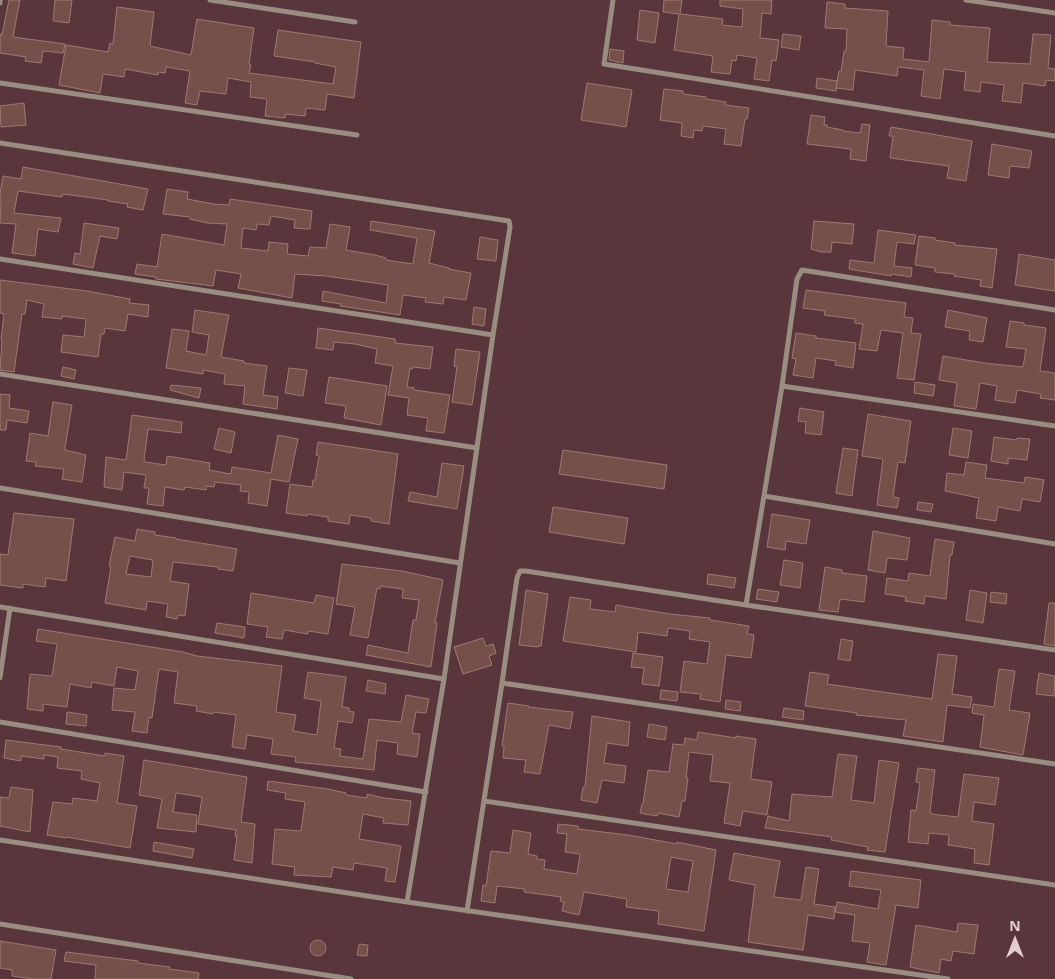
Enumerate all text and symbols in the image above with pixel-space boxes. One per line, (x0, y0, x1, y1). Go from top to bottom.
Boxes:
north arrow (990, 914, 1040, 964)
text: N (1009, 916, 1021, 935)

